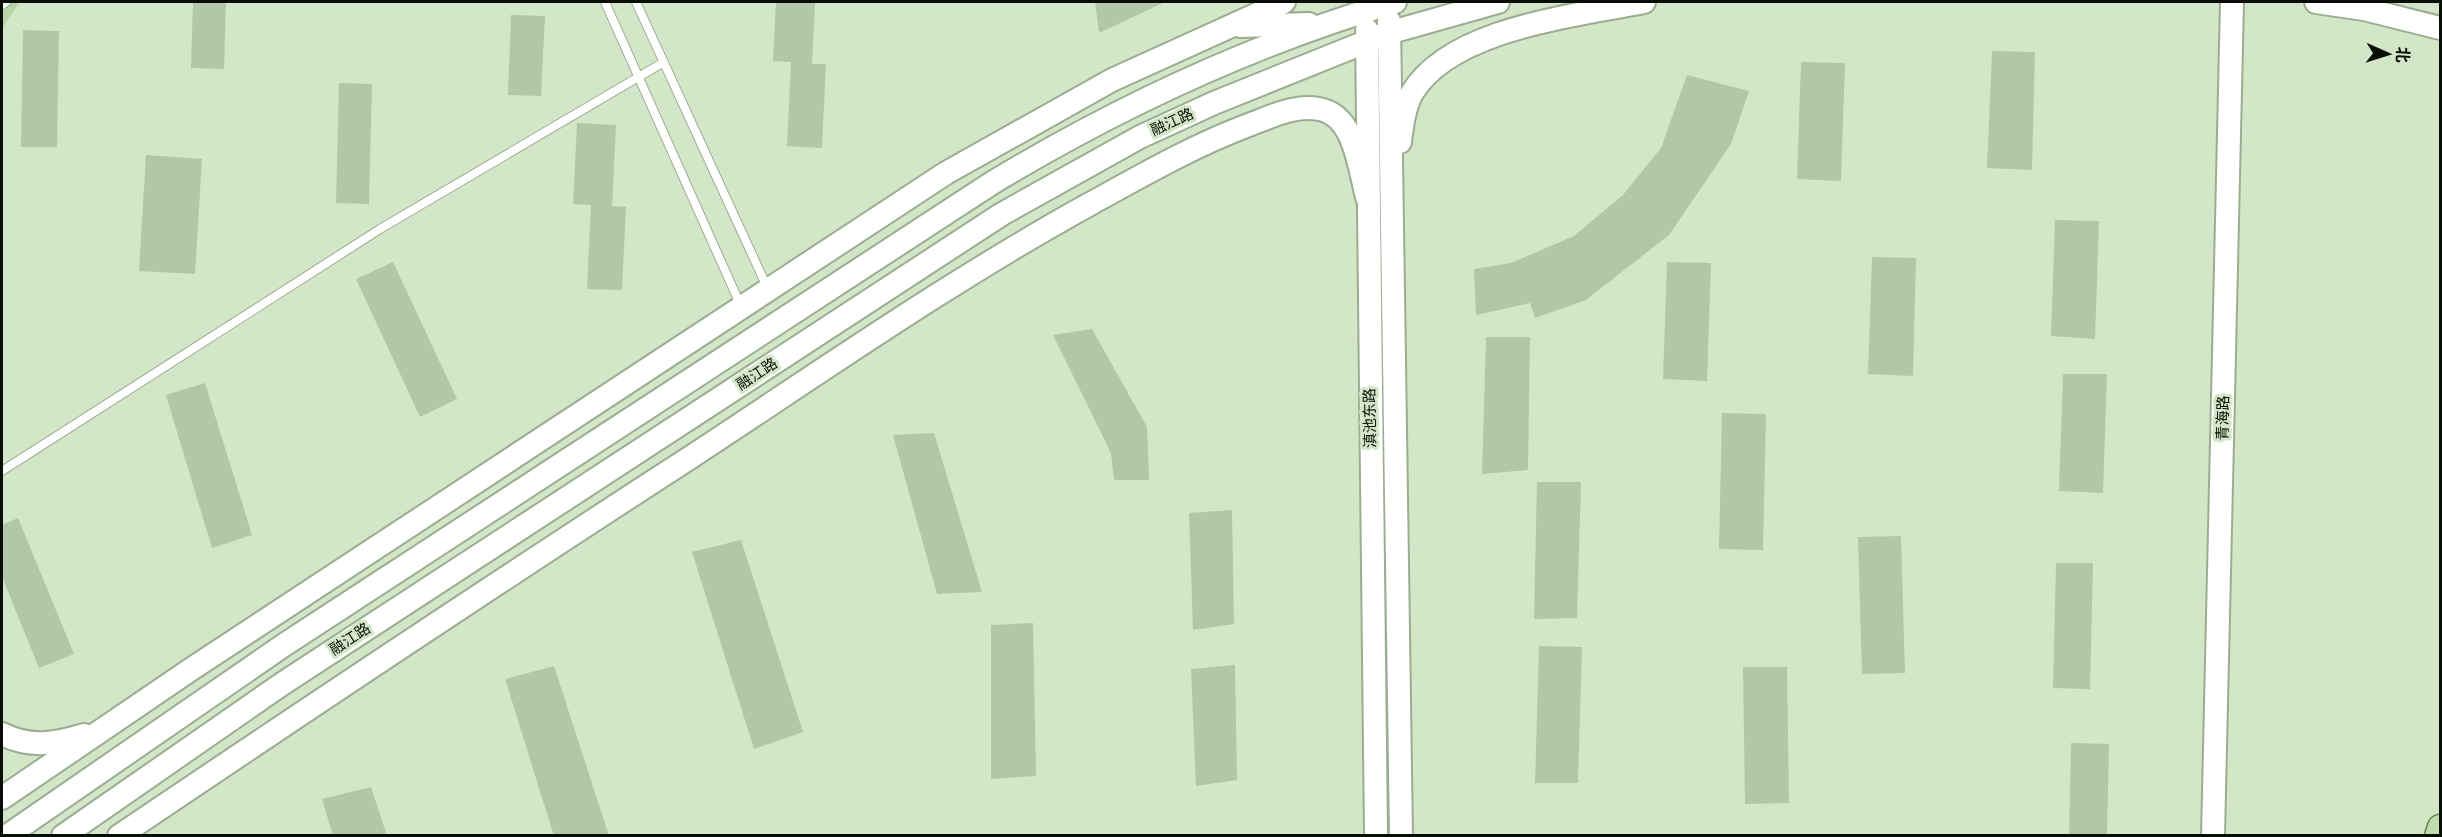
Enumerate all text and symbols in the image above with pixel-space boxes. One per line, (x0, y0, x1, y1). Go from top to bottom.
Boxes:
north arrow (2358, 24, 2418, 84)
text: 北 (2393, 46, 2413, 63)
street label: 融江路 (1147, 104, 1196, 139)
street label: 融江路 (733, 353, 781, 394)
street label: 滇池东路 (1359, 388, 1380, 448)
street label: 青海路 (2213, 395, 2232, 441)
street label: 融江路 (326, 618, 374, 659)

